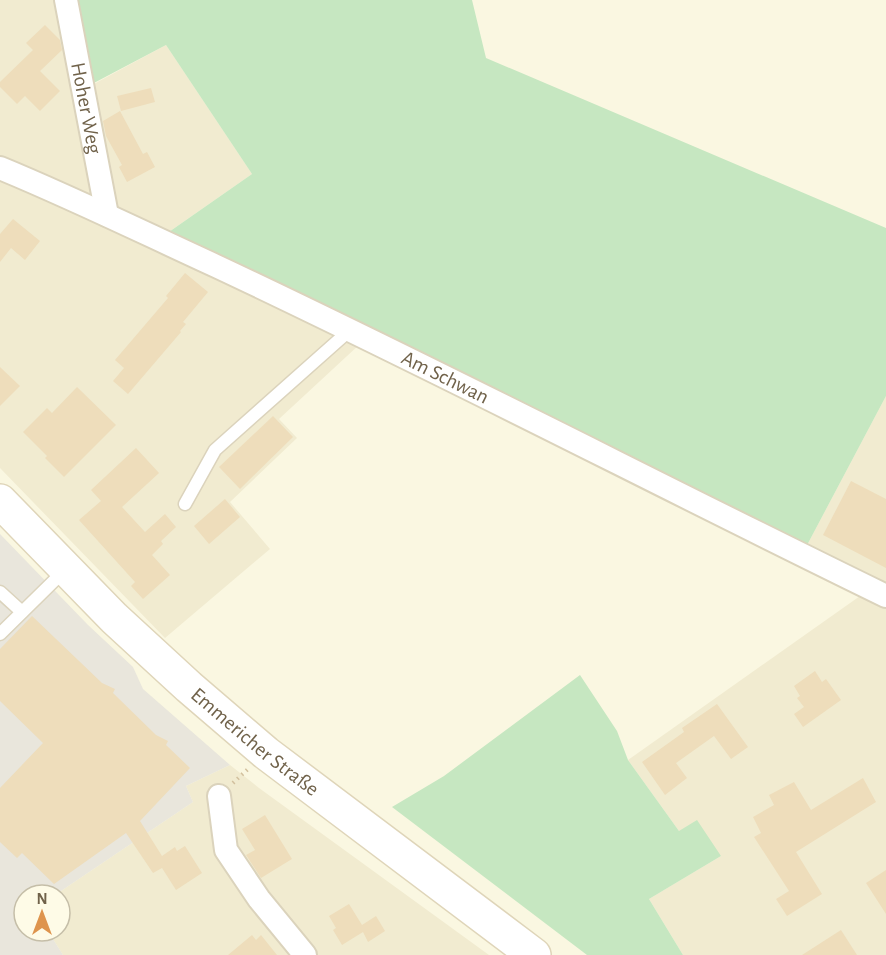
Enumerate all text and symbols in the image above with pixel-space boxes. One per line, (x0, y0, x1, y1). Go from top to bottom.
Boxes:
street label: Hoher Weg (67, 61, 105, 156)
street label: Am Schwan (398, 347, 492, 408)
street label: Emmericher Straße (187, 684, 323, 800)
north arrow (12, 883, 72, 943)
text: N (36, 891, 48, 907)

